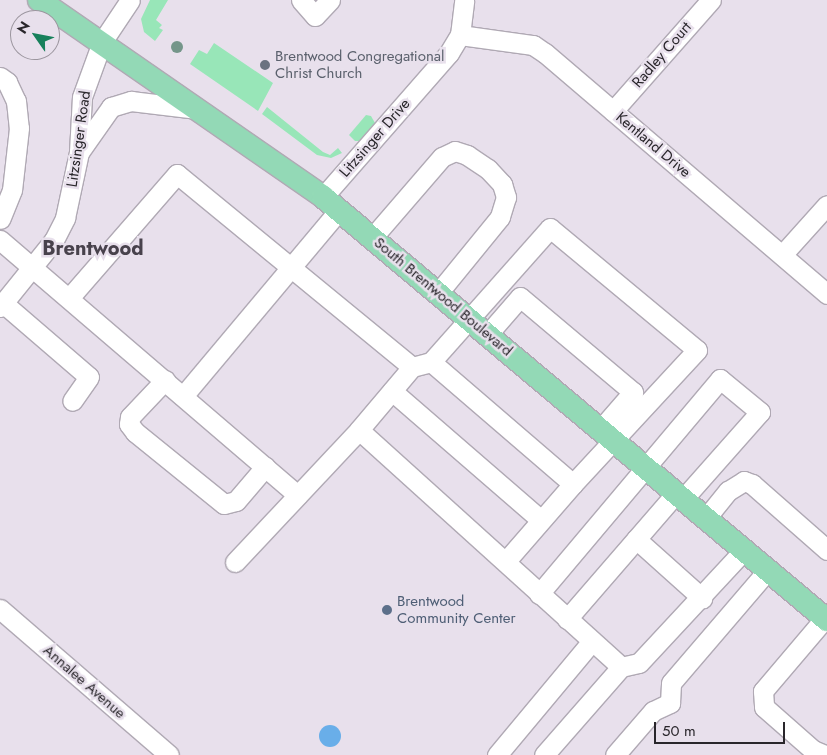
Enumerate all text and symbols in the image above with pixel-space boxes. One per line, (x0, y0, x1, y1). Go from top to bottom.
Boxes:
north arrow (10, 10, 60, 60)
text: N (12, 17, 35, 37)
street label: Radley Court (629, 18, 695, 92)
place label: Brentwood Congregational Christ Church (275, 47, 444, 82)
marker: Brentwood Congregational Christ Church (259, 59, 271, 71)
street label: Litzsinger Road (63, 90, 95, 188)
street label: Litzsinger Drive (336, 95, 414, 181)
street label: Kentland Drive (612, 108, 694, 182)
street label: South Brentwood Boulevard (370, 234, 516, 360)
district label: Brentwood (42, 236, 144, 260)
place label: Brentwood Community Center (397, 592, 516, 627)
marker: Brentwood Community Center (381, 604, 393, 616)
street label: Annalee Avenue (39, 641, 129, 723)
scale bar (657, 712, 788, 744)
text: 50 m (662, 720, 696, 742)

